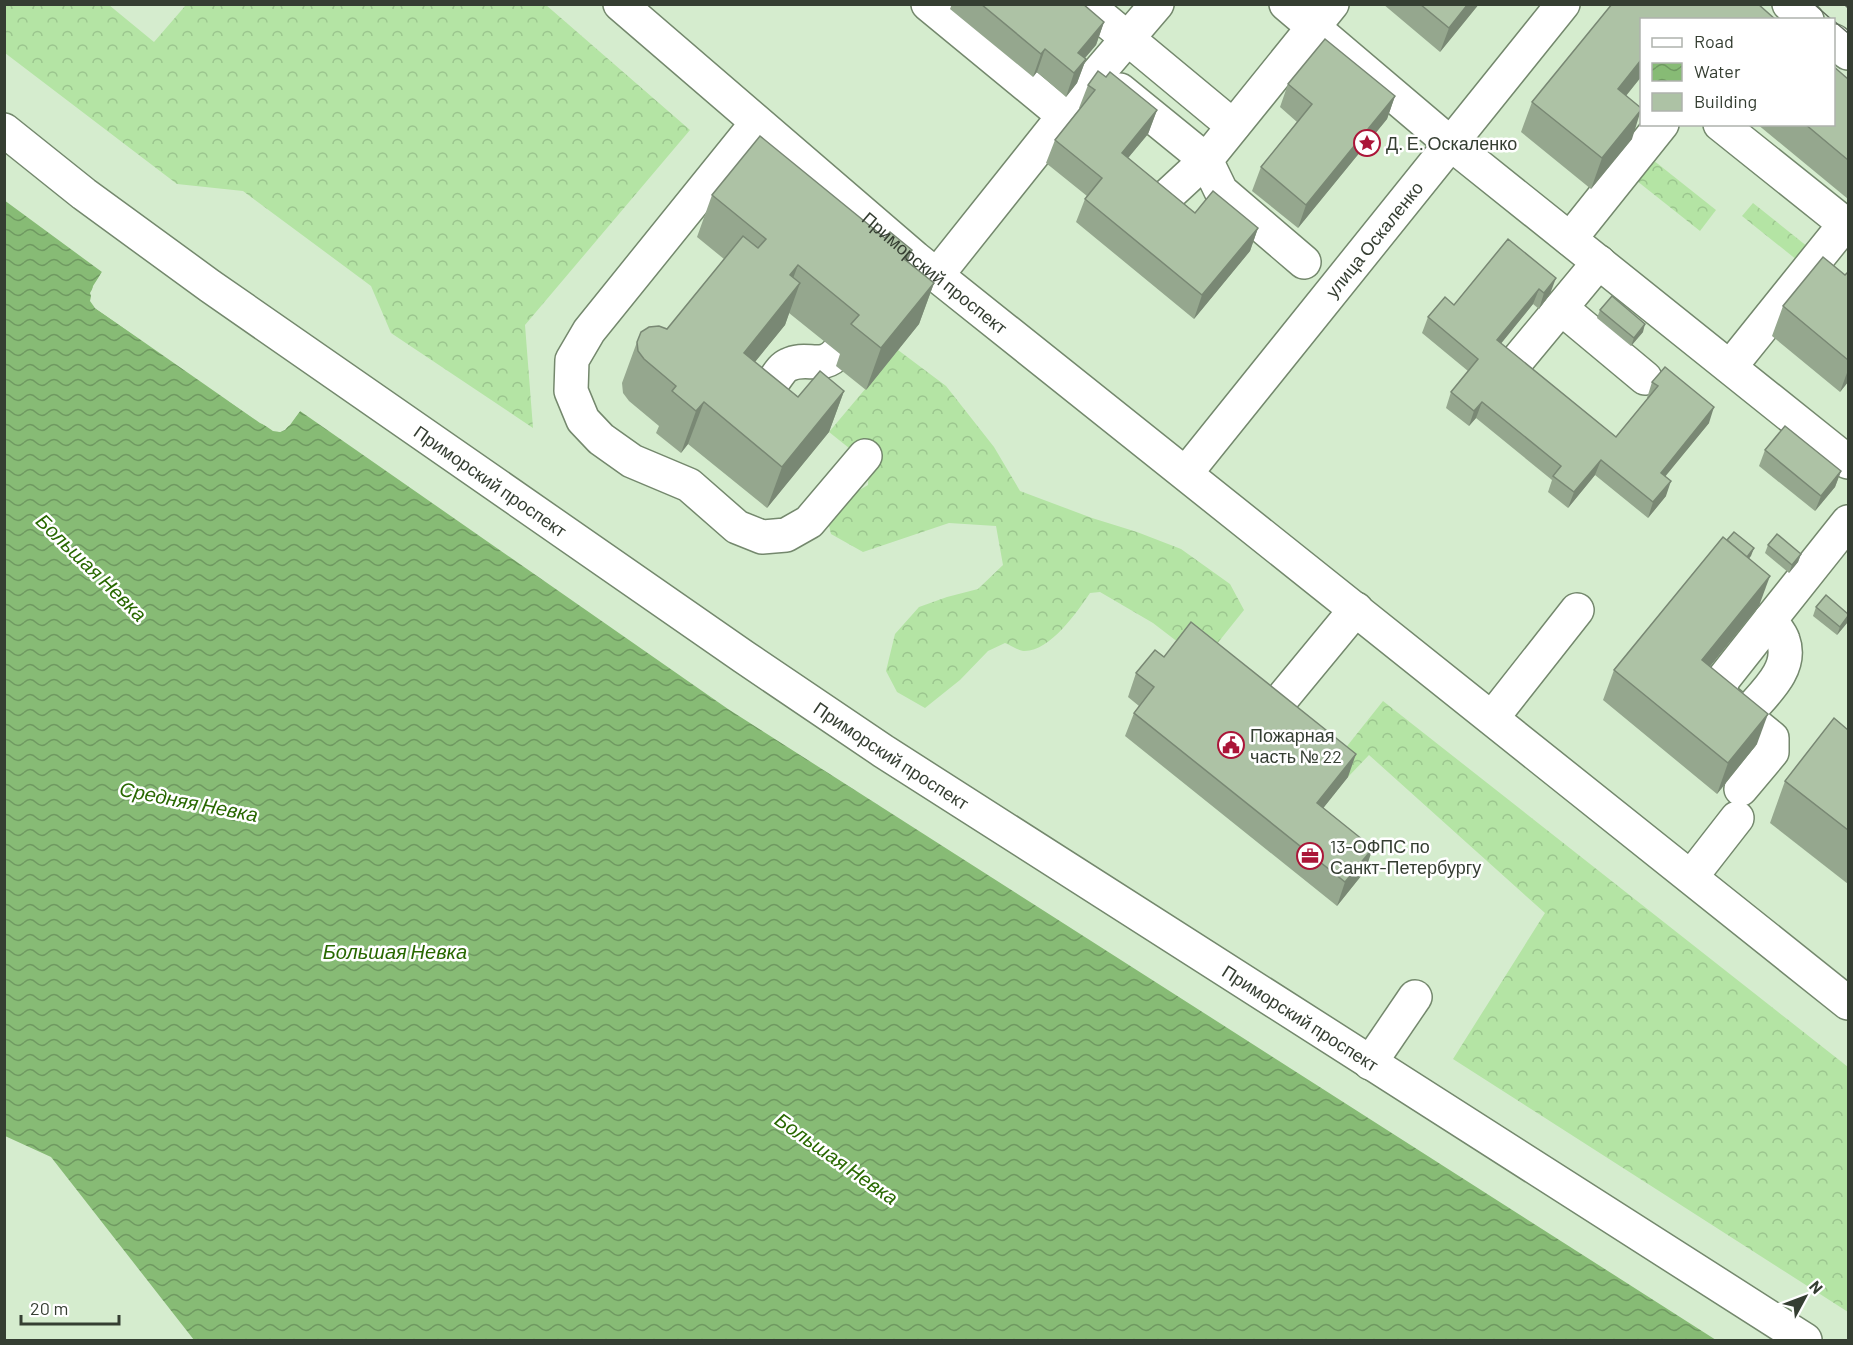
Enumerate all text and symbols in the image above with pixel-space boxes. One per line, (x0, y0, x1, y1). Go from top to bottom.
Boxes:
legend (1640, 18, 1835, 126)
text: Road (1694, 30, 1734, 52)
text: Water (1694, 60, 1741, 82)
text: Building (1694, 90, 1757, 112)
place icon: Д. Е. Оскаленко (1352, 128, 1382, 158)
place label: Д. Е. Оскаленко (1386, 132, 1517, 154)
street label: улица Оскаленко (1321, 177, 1427, 302)
street label: Приморский проспект (858, 207, 1012, 338)
street label: Приморский проспект (410, 420, 571, 542)
water label: Большая Невка (32, 508, 152, 626)
street label: Приморский проспект (810, 697, 973, 814)
place label: Пожарная часть № 22 (1250, 724, 1342, 767)
public building icon: Пожарная часть № 22 (1216, 730, 1246, 760)
water label: Средняя Невка (118, 776, 260, 826)
place label: 13-ОФПС по Санкт-Петербургу (1330, 835, 1481, 878)
office icon: 13-ОФПС по Санкт-Петербургу (1295, 841, 1325, 871)
water label: Большая Невка (323, 939, 467, 963)
street label: Приморский проспект (1218, 960, 1383, 1076)
water label: Большая Невка (771, 1107, 903, 1209)
north arrow (1775, 1267, 1835, 1327)
text: N (1806, 1277, 1827, 1297)
scale bar (21, 1288, 118, 1326)
text: 20 m (30, 1297, 68, 1319)

